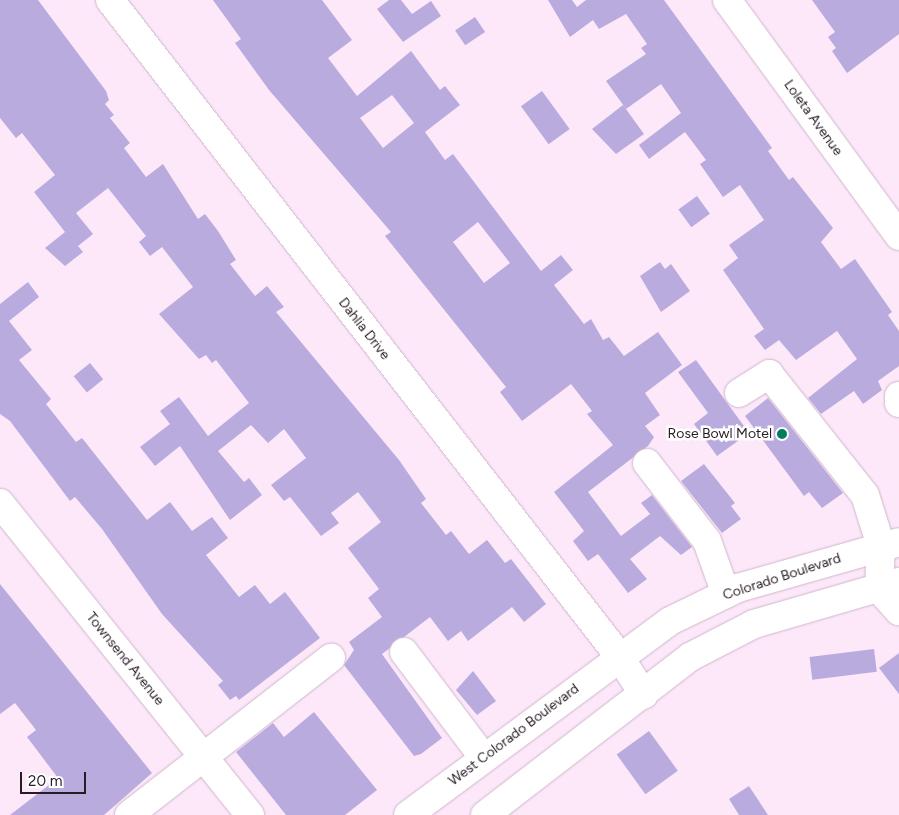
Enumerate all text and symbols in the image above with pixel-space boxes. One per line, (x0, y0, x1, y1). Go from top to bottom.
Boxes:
street label: Loleta Avenue (780, 77, 846, 159)
street label: Dahlia Drive (335, 295, 393, 363)
place label: Rose Bowl Motel (668, 426, 772, 442)
marker: Rose Bowl Motel (776, 428, 788, 440)
street label: Colorado Boulevard (721, 550, 843, 604)
street label: Townsend Avenue (82, 609, 168, 709)
street label: West Colorado Boulevard (445, 680, 583, 790)
scale bar (22, 762, 89, 794)
text: 20 m (28, 772, 62, 790)

